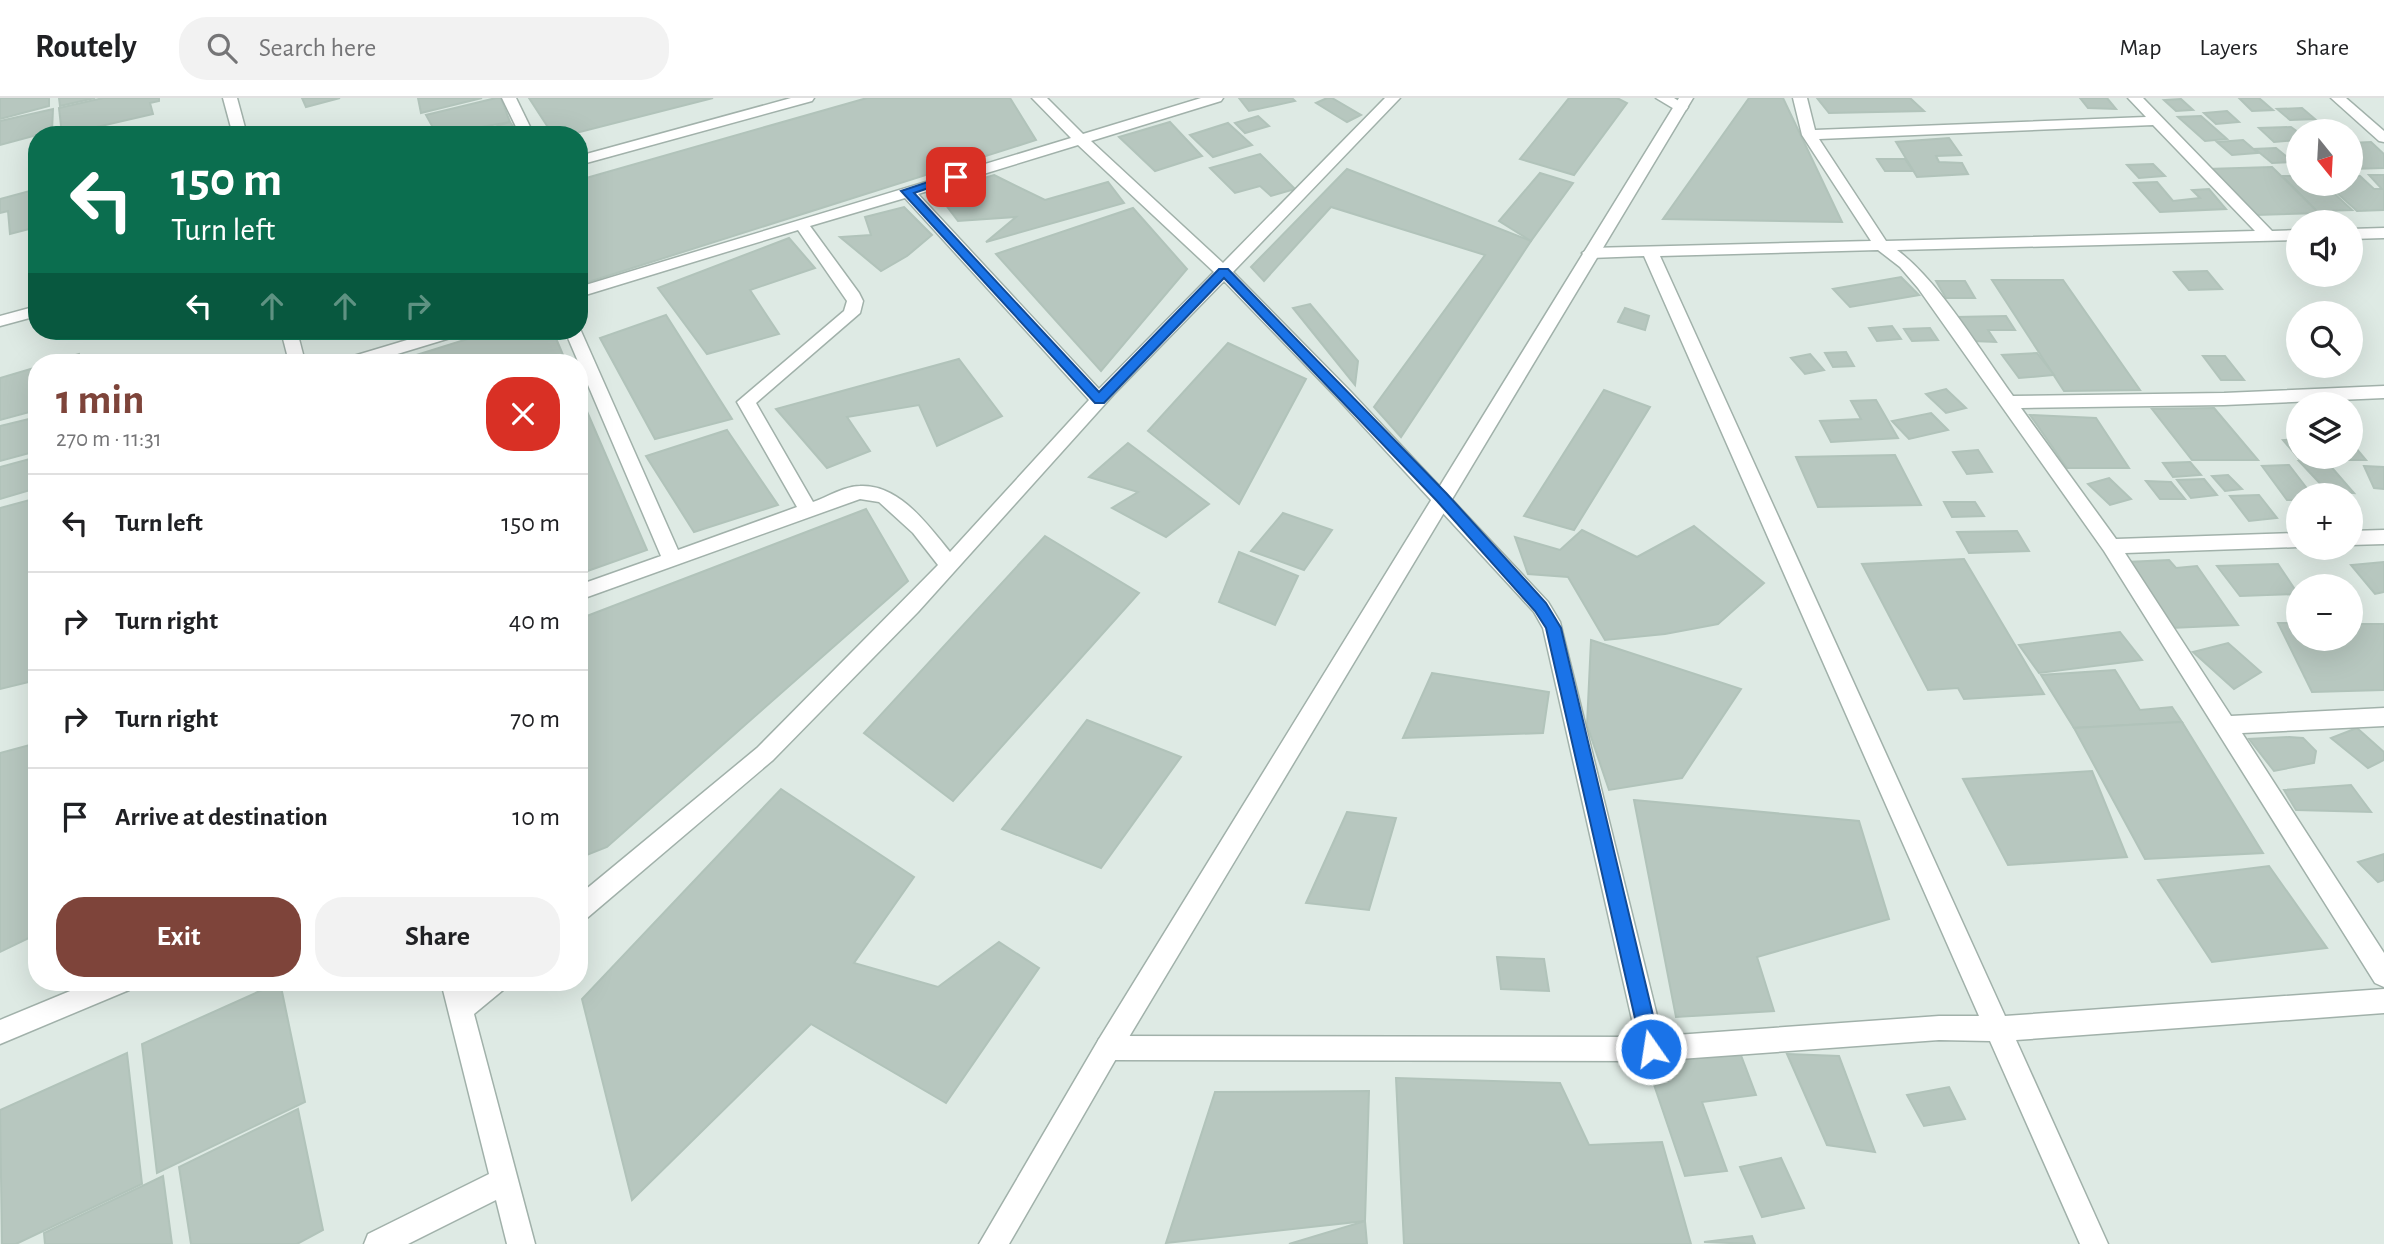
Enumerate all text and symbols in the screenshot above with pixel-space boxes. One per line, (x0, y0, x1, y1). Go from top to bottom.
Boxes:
search box (179, 17, 669, 80)
icon: search (203, 29, 241, 67)
text: Routely (35, 31, 137, 64)
text: Search here (259, 35, 376, 61)
text: Map (2119, 36, 2161, 60)
text: Layers (2199, 36, 2258, 60)
text: Share (2296, 36, 2349, 60)
north arrow (2286, 119, 2362, 196)
map controls (2286, 119, 2363, 651)
pin (926, 147, 986, 207)
icon: left (56, 154, 147, 245)
text: 150 m (171, 156, 282, 205)
icon: arrive (937, 158, 975, 196)
button: sound (2286, 210, 2363, 287)
text: Turn left (171, 214, 275, 246)
icon: left (180, 287, 218, 325)
icon: ahead (253, 287, 291, 325)
icon: ahead (326, 287, 364, 325)
icon: right (399, 287, 437, 325)
button: search (2286, 301, 2363, 378)
button: close (486, 377, 560, 451)
text: 1 min (56, 379, 145, 421)
button: layers (2286, 392, 2363, 469)
text: 270 m · 11:31 (56, 428, 162, 451)
button: + (2286, 483, 2363, 560)
icon: left (56, 504, 94, 542)
text: Turn left (115, 510, 203, 536)
text: 150 m (501, 510, 560, 536)
button: − (2286, 574, 2363, 651)
icon: right (56, 602, 94, 640)
text: Turn right (115, 608, 218, 634)
text: 40 m (509, 608, 560, 634)
icon: right (56, 700, 94, 738)
text: Turn right (115, 706, 218, 732)
text: 70 m (510, 706, 560, 732)
icon: arrive (56, 798, 94, 836)
text: Arrive at destination (115, 804, 328, 830)
text: 10 m (512, 804, 560, 830)
button: Exit (56, 897, 301, 977)
button: Share (315, 897, 560, 977)
position arrow (1614, 1012, 1688, 1086)

